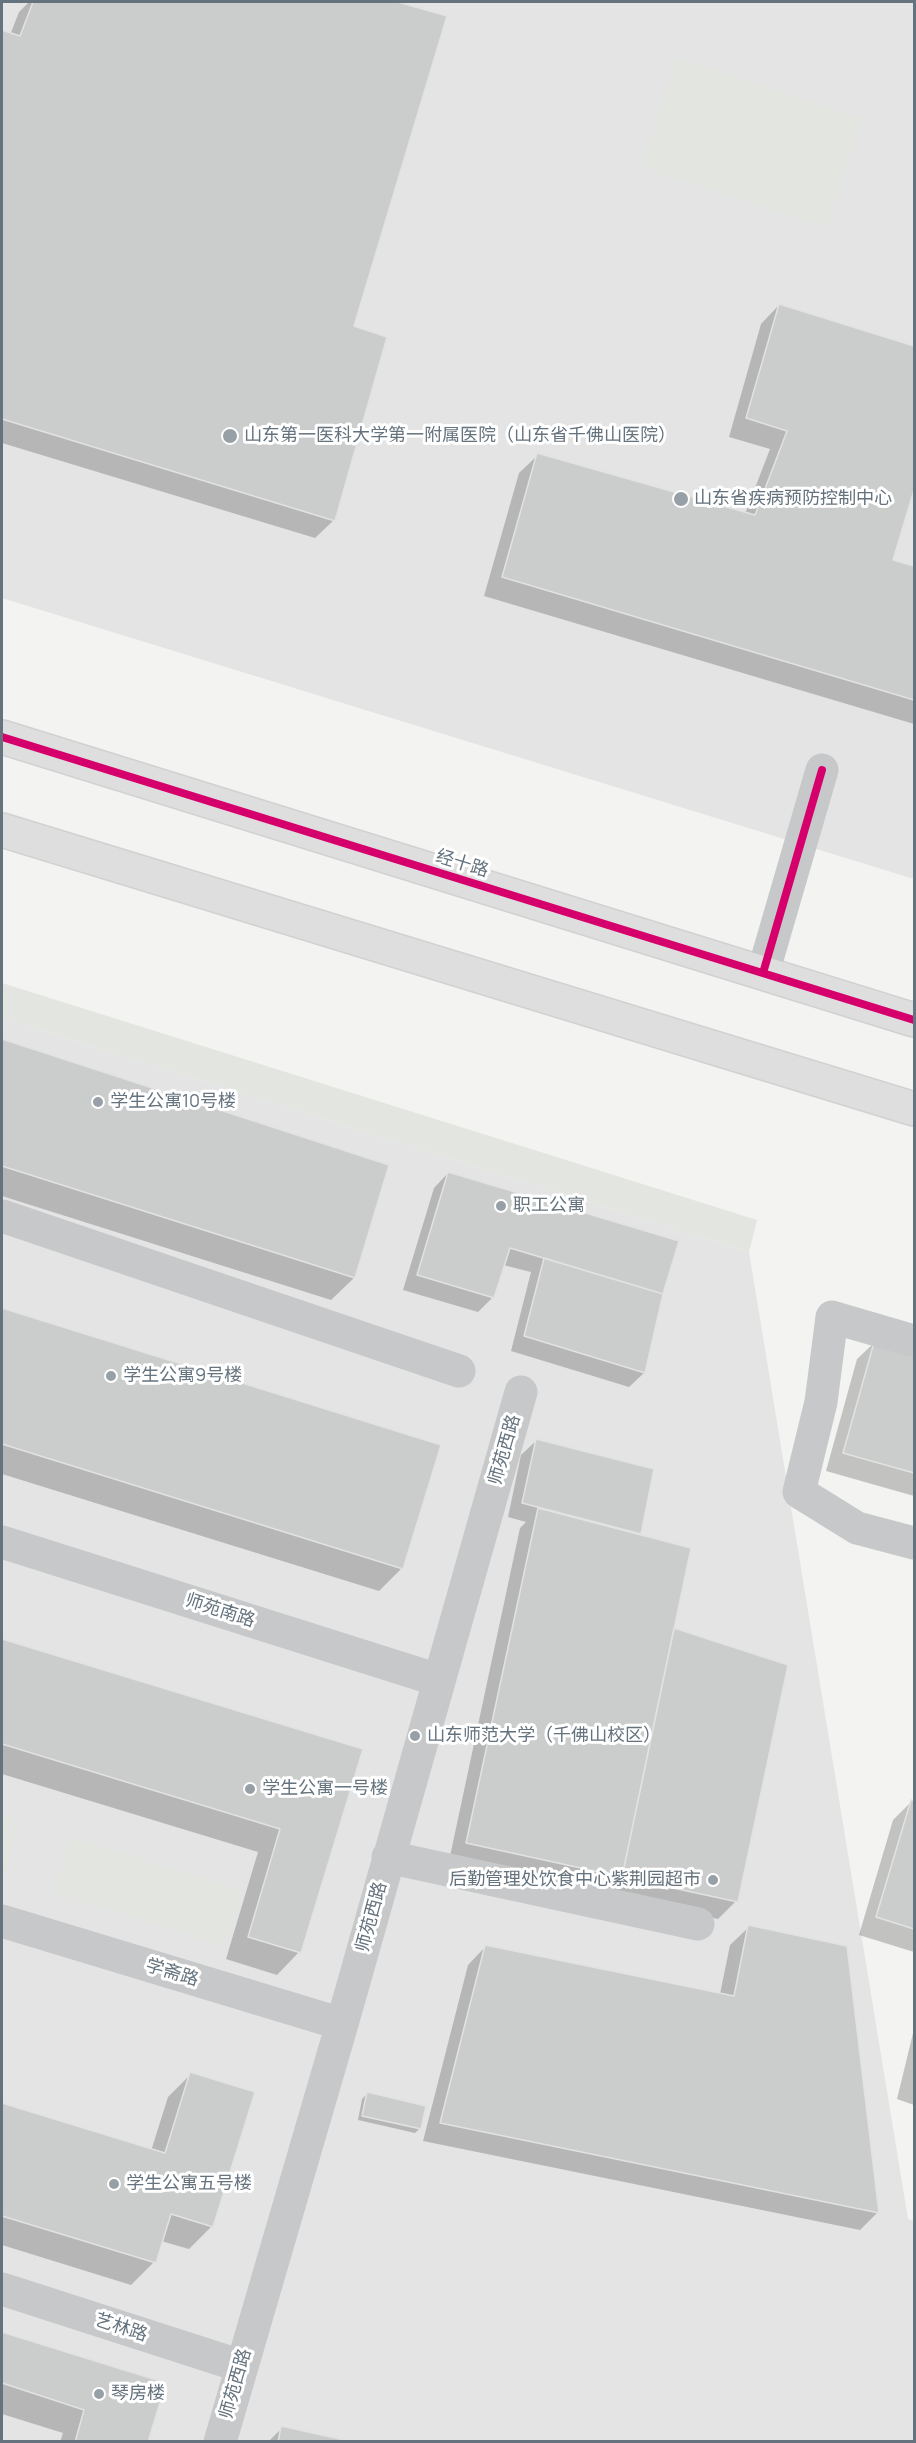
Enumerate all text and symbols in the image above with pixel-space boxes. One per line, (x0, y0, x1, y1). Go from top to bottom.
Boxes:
place label: 山东第一医科大学第一附属医院（山东省千佛山医院） (244, 425, 676, 447)
marker: 山东第一医科大学第一附属医院（山东省千佛山医院） (221, 427, 239, 445)
place label: 山东省疾病预防控制中心 (694, 488, 892, 510)
marker: 山东省疾病预防控制中心 (672, 490, 690, 508)
street label: 经十路 (433, 846, 491, 882)
place label: 学生公寓10号楼 (110, 1091, 236, 1113)
marker: 学生公寓10号楼 (91, 1095, 105, 1109)
place label: 职工公寓 (513, 1195, 585, 1217)
marker: 职工公寓 (494, 1199, 508, 1213)
place label: 学生公寓9号楼 (123, 1365, 242, 1387)
marker: 学生公寓9号楼 (104, 1369, 118, 1383)
street label: 师苑西路 (485, 1412, 525, 1488)
street label: 师苑南路 (182, 1590, 258, 1632)
place label: 山东师范大学（千佛山校区） (427, 1725, 661, 1747)
marker: 山东师范大学（千佛山校区） (408, 1729, 422, 1743)
place label: 学生公寓一号楼 (262, 1778, 388, 1800)
marker: 学生公寓一号楼 (243, 1782, 257, 1796)
place label: 后勤管理处饮食中心紫荆园超市 (449, 1869, 701, 1891)
marker: 后勤管理处饮食中心紫荆园超市 (706, 1873, 720, 1887)
street label: 师苑西路 (352, 1879, 392, 1955)
street label: 学斋路 (143, 1955, 201, 1991)
place label: 学生公寓五号楼 (126, 2173, 252, 2195)
marker: 学生公寓五号楼 (107, 2177, 121, 2191)
street label: 艺林路 (92, 2309, 150, 2347)
street label: 师苑西路 (216, 2346, 256, 2422)
place label: 琴房楼 (111, 2383, 165, 2405)
marker: 琴房楼 (92, 2387, 106, 2401)

